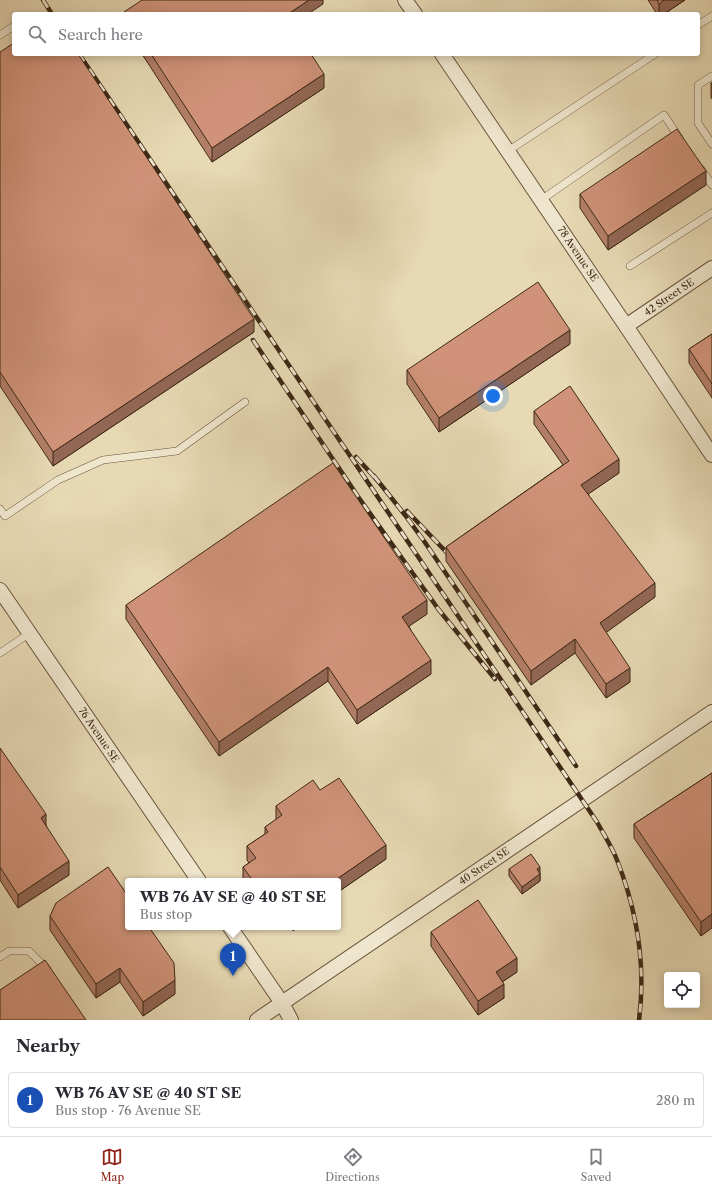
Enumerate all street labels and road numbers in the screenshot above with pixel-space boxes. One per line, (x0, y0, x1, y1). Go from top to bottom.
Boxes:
street label: 78 Avenue SE (555, 224, 601, 284)
street label: 42 Street SE (641, 275, 697, 319)
street label: 76 Avenue SE (76, 705, 122, 765)
street label: 40 Street SE (456, 844, 512, 888)

